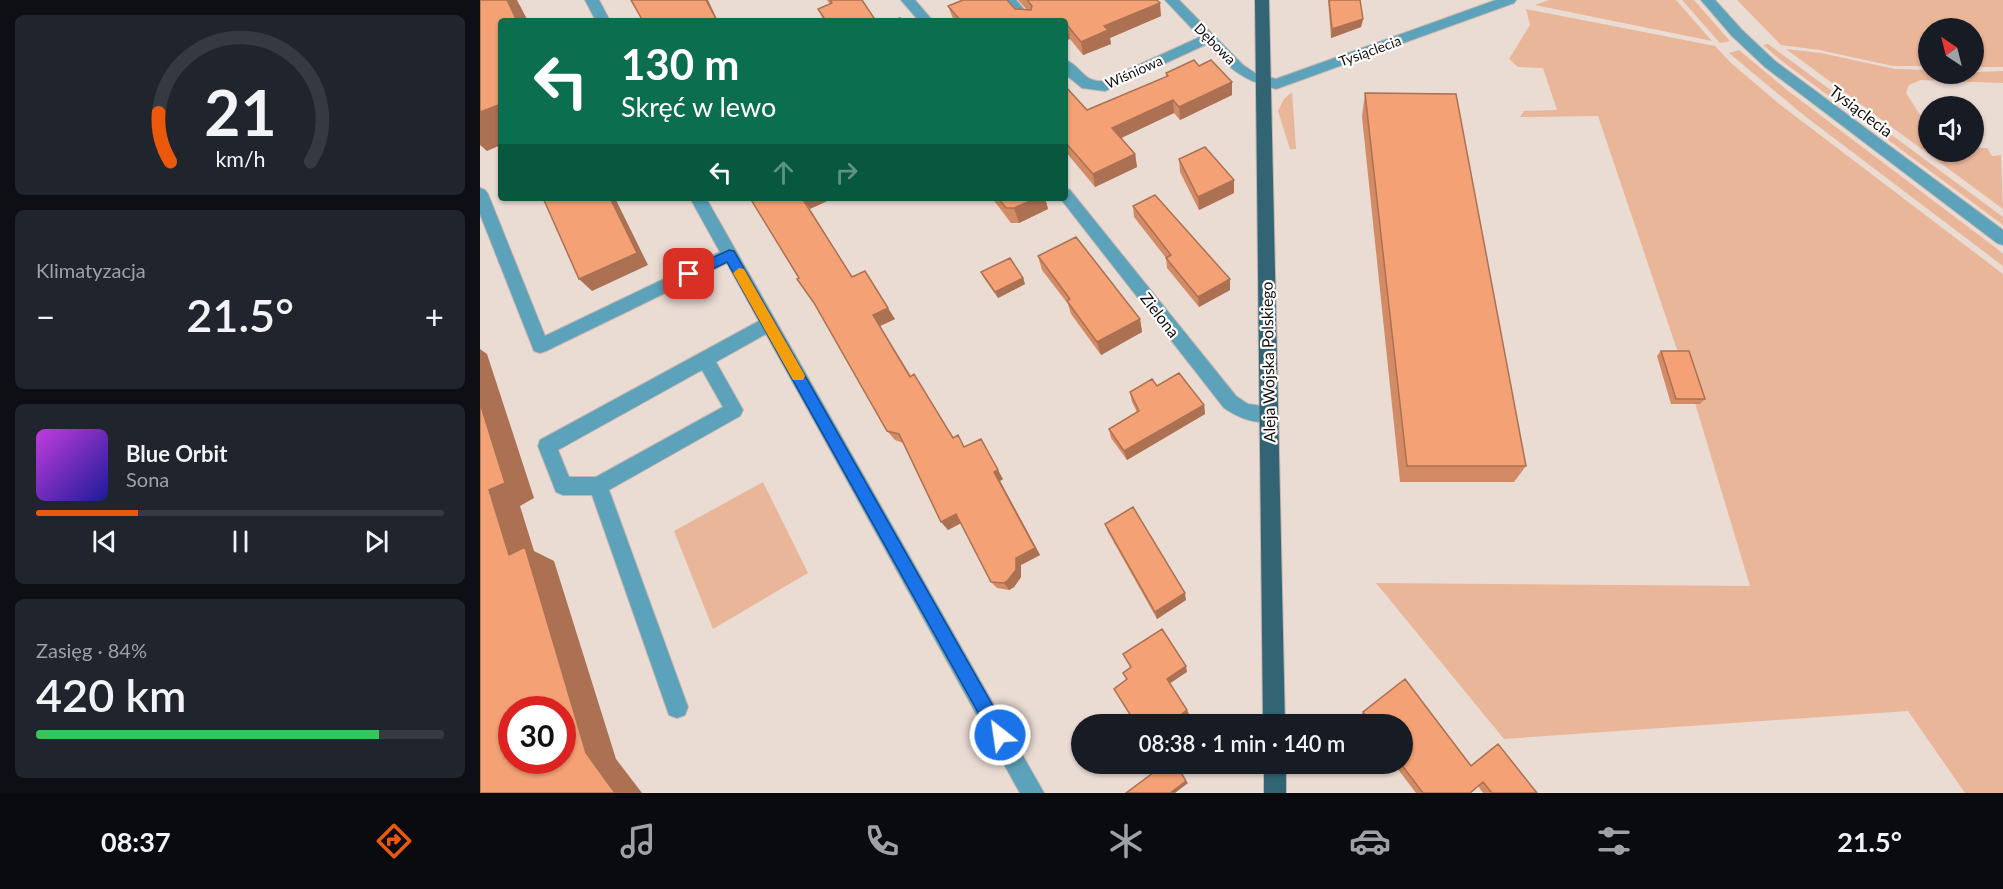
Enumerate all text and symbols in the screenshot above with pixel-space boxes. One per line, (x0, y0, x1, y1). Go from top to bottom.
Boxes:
north arrow (1918, 18, 1984, 84)
map controls (1918, 18, 1984, 162)
street label: Dębowa (1191, 19, 1240, 68)
street label: Tysiąclecia (1336, 31, 1403, 70)
text: 130 m (621, 39, 739, 89)
icon: left (522, 42, 600, 120)
street label: Wiśniowa (1103, 51, 1165, 92)
text: 21 (204, 74, 276, 149)
street label: Tysiąclecia (1826, 81, 1897, 141)
text: Skręć w lewo (621, 90, 776, 123)
button: sound (1918, 96, 1984, 162)
text: km/h (215, 146, 265, 172)
icon: left (704, 156, 737, 189)
icon: ahead (767, 156, 800, 189)
icon: right (830, 156, 863, 189)
pin (663, 248, 714, 299)
icon: arrive (672, 257, 705, 290)
text: Klimatyzacja (36, 258, 146, 282)
street label: Aleja Wojska Polskiego (1257, 281, 1278, 443)
text: 21.5° (186, 288, 294, 342)
street label: Zielona (1137, 289, 1184, 341)
text: − (36, 296, 55, 336)
text: + (425, 296, 444, 336)
text: Blue Orbit (126, 440, 227, 467)
text: Sona (126, 467, 169, 491)
icon: previous (88, 525, 121, 558)
icon: pause (224, 525, 257, 558)
icon: next (360, 525, 393, 558)
text: Zasięg · 84% (36, 638, 147, 662)
text: 420 km (36, 668, 186, 722)
speed limit sign: 30 (498, 696, 576, 774)
position arrow (968, 703, 1032, 767)
text: 08:38 · 1 min · 140 m (1139, 730, 1345, 757)
icon: directions (373, 820, 415, 862)
icon: music (617, 820, 659, 862)
icon: phone (861, 820, 903, 862)
icon: climate (1105, 820, 1147, 862)
icon: car (1349, 820, 1391, 862)
icon: filters (1593, 820, 1635, 862)
text: 08:37 (101, 825, 171, 858)
text: 21.5° (1837, 825, 1902, 858)

